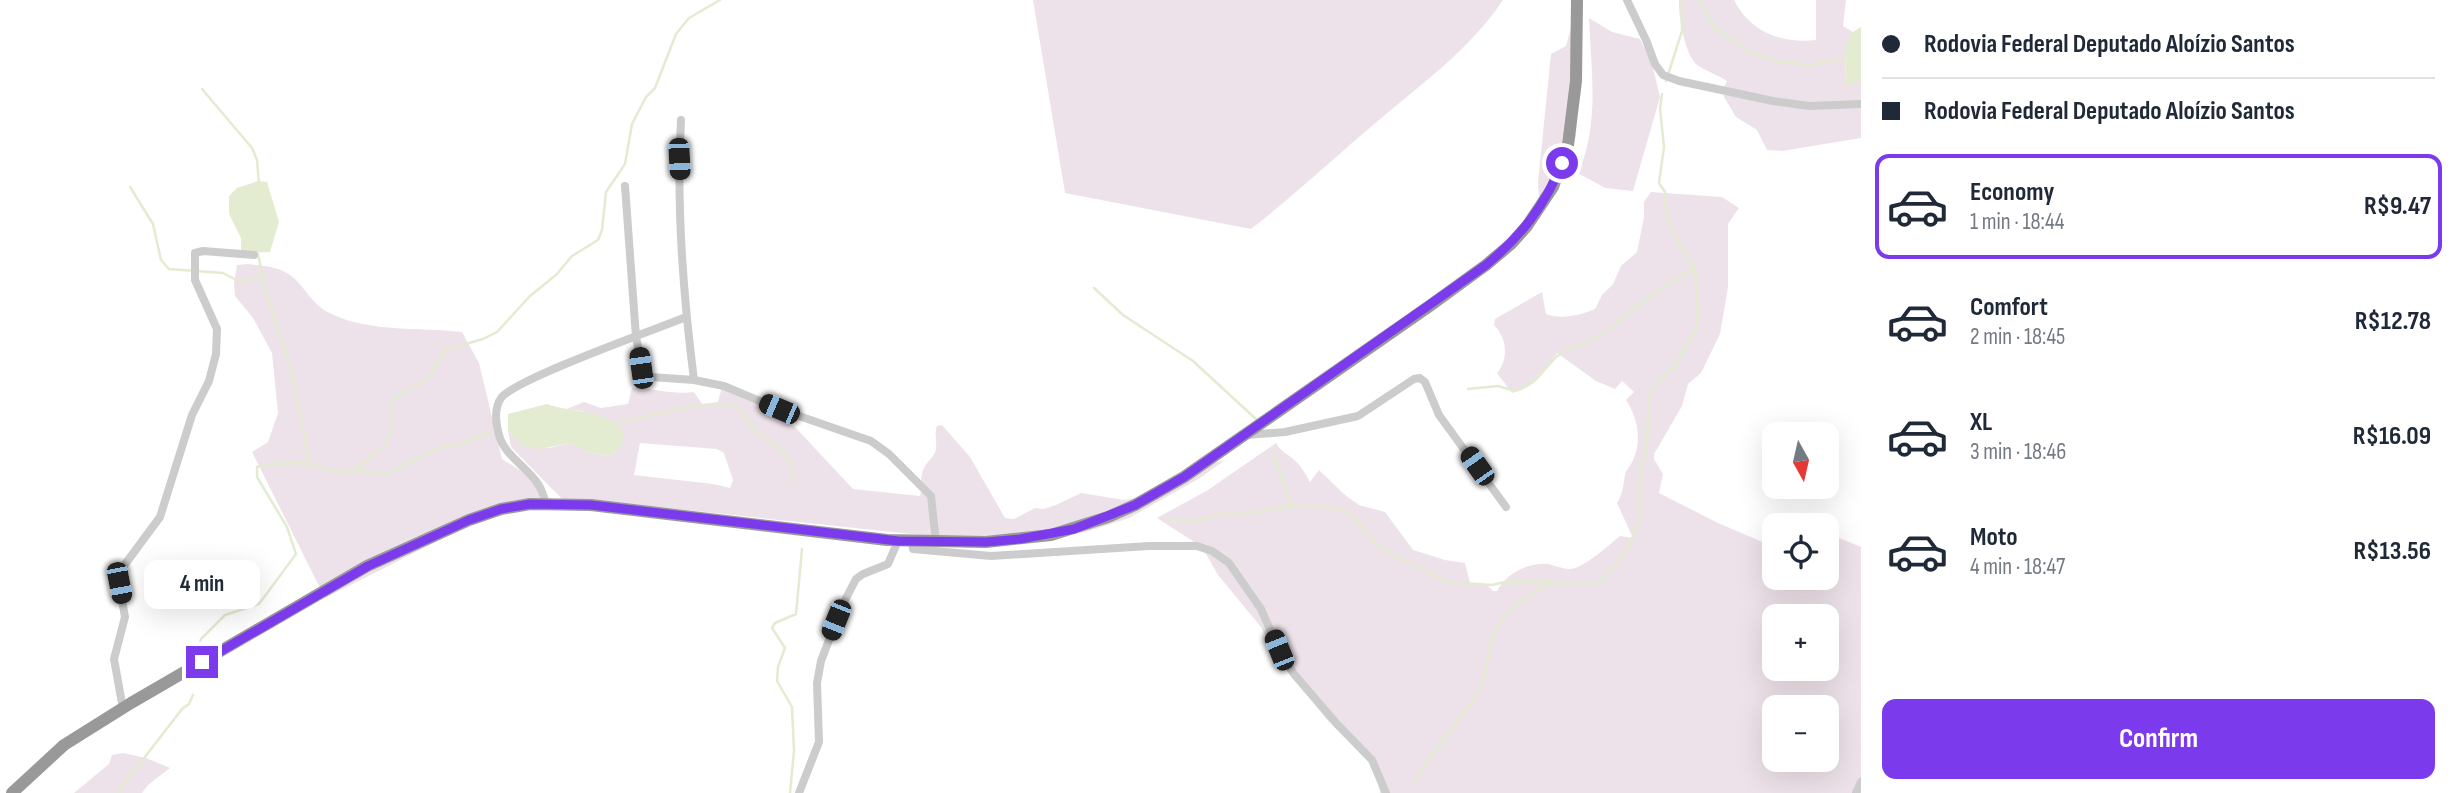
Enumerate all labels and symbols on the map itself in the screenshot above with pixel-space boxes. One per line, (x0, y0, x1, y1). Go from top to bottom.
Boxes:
car (668, 137, 691, 181)
route start (1546, 147, 1578, 179)
car (628, 346, 655, 390)
car (756, 391, 803, 427)
north arrow (1762, 422, 1839, 499)
car (1457, 443, 1498, 489)
car (105, 560, 134, 606)
callout: 4 min (144, 560, 260, 610)
car (819, 597, 854, 643)
car (1262, 627, 1297, 673)
route end (186, 646, 218, 678)

